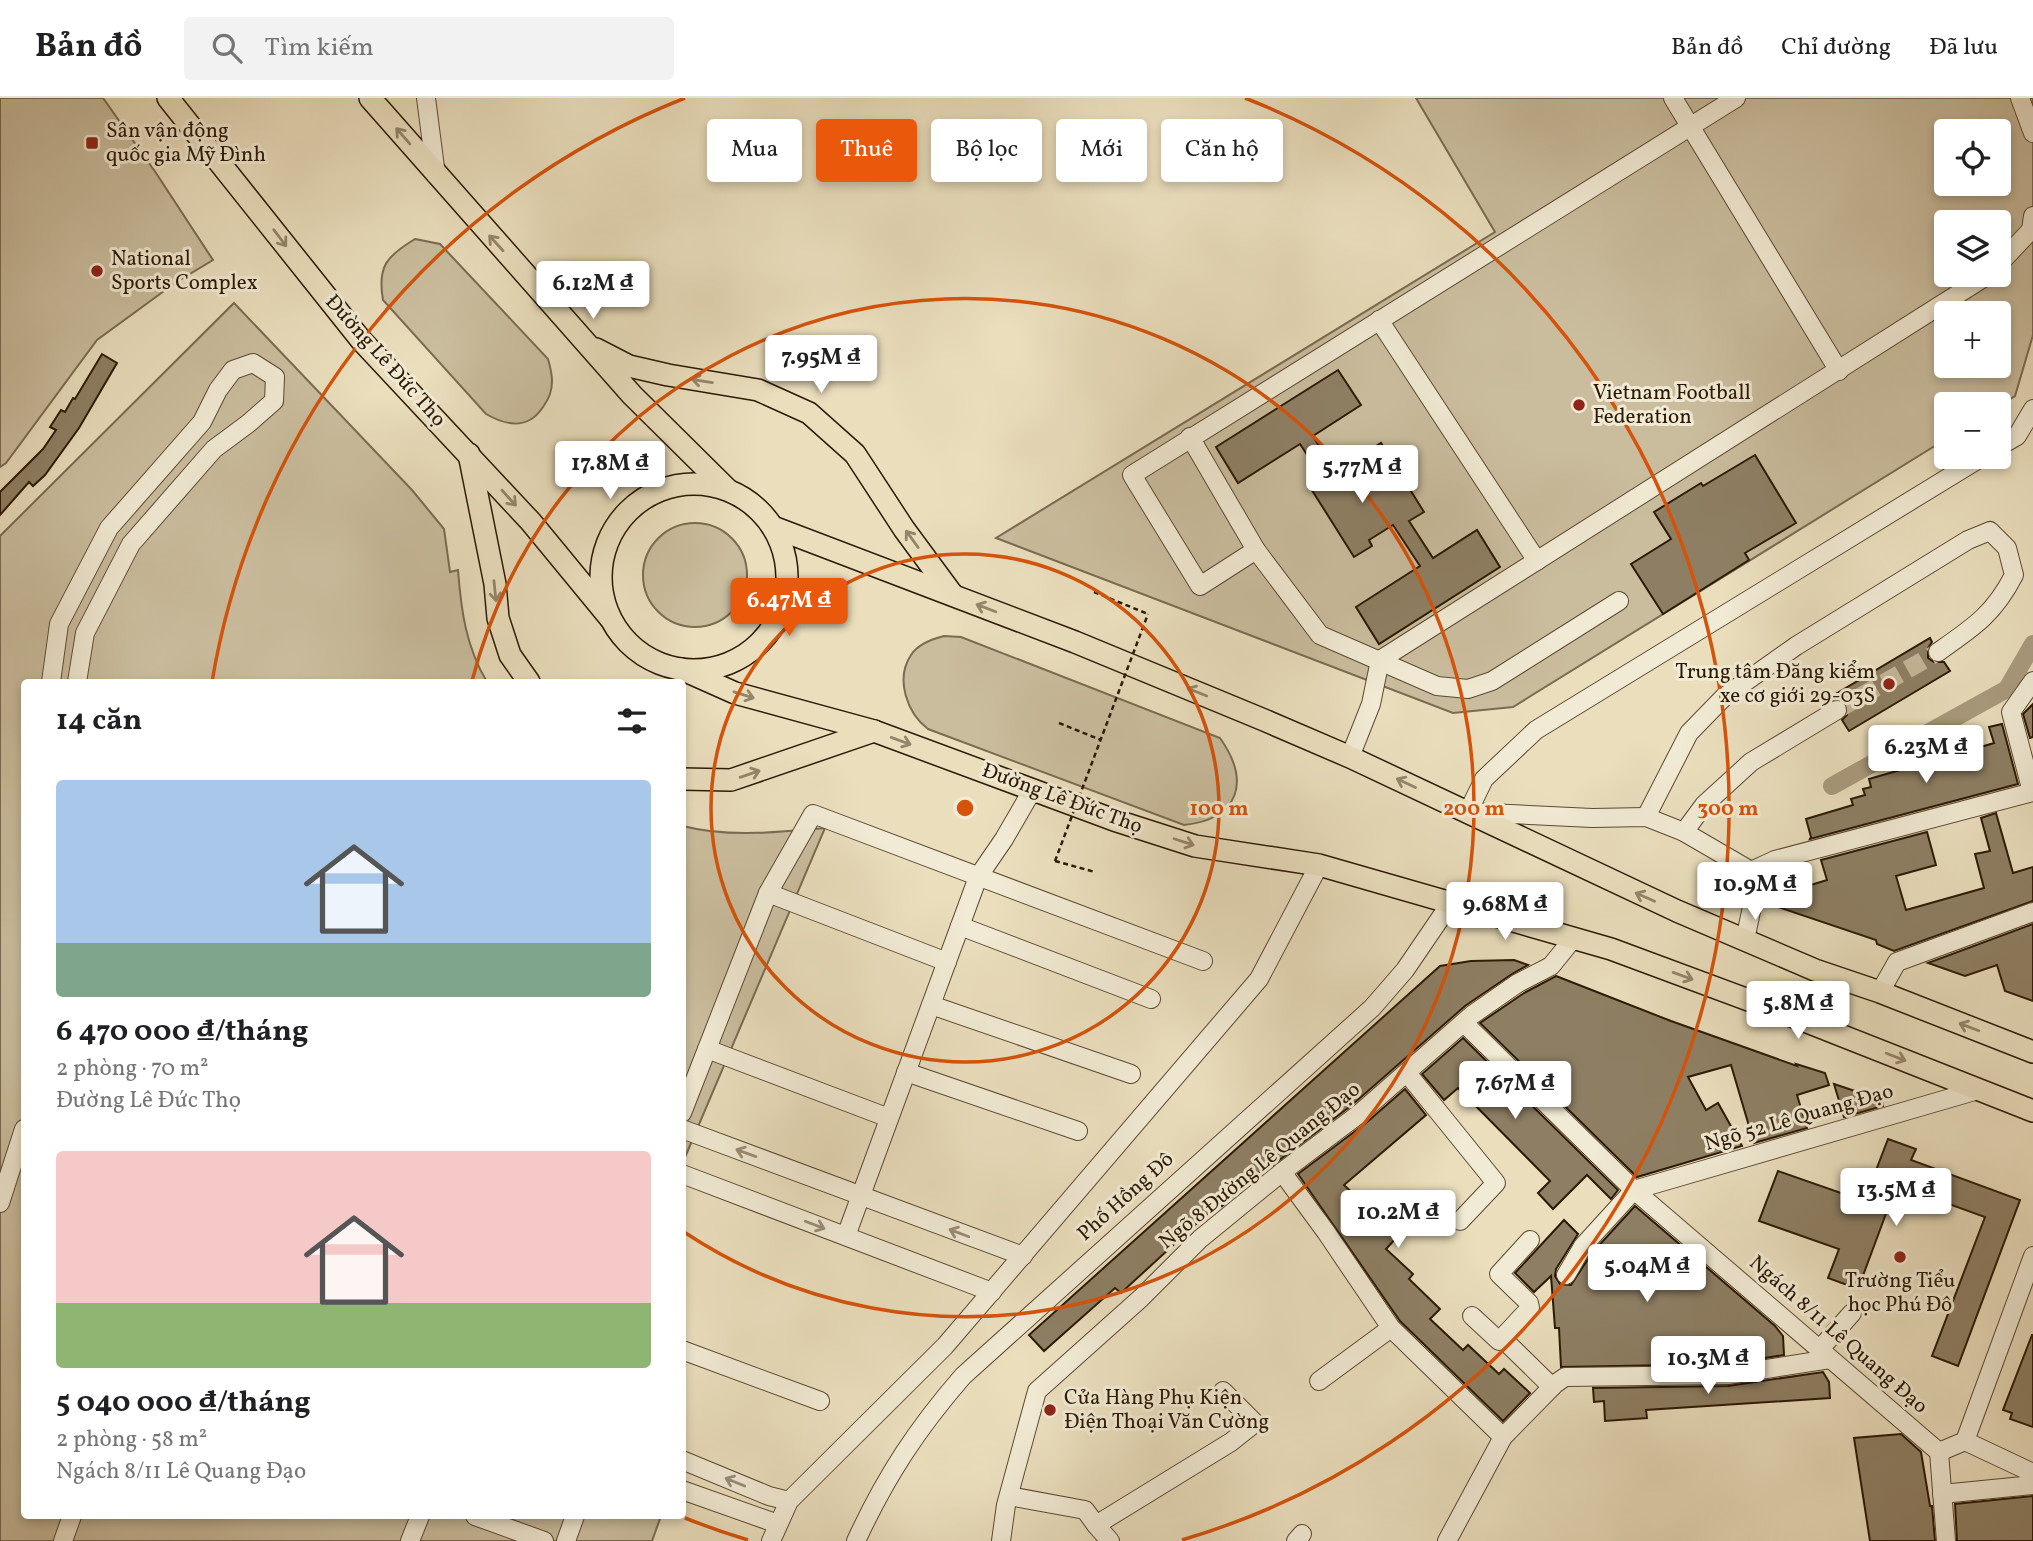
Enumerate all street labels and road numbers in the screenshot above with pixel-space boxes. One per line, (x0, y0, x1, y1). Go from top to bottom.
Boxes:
street label: Đường Lê Đức Thọ (318, 289, 452, 433)
street label: Đường Lê Đức Thọ (978, 756, 1146, 842)
street label: Ngõ 8 Đường Lê Quang Đạo (1153, 1076, 1367, 1256)
street label: Ngõ 52 Lê Quang Đạo (1701, 1077, 1897, 1159)
street label: Phố Hồng Đô (1071, 1146, 1181, 1248)
street label: Ngách 8/11 Lê Quang Đạo (1742, 1249, 1934, 1421)

